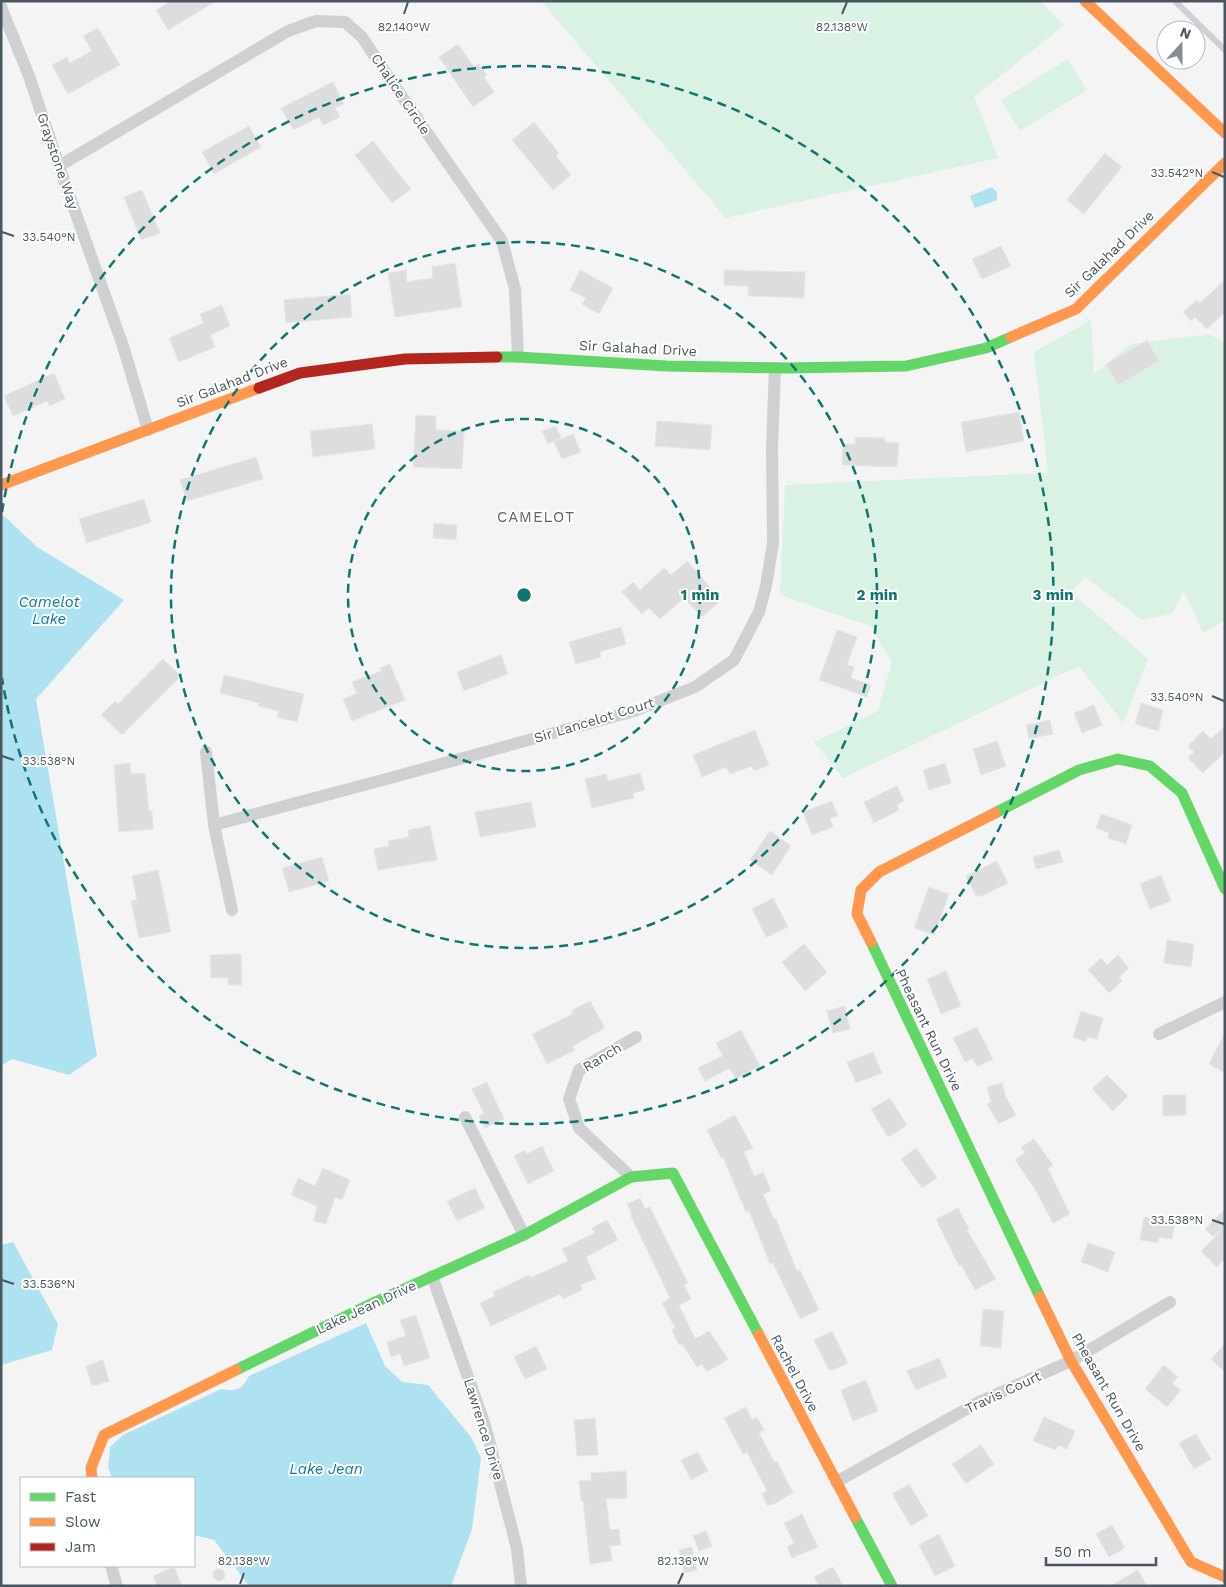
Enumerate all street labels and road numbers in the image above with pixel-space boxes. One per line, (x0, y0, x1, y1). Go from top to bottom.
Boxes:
street label: Chalice Circle (368, 51, 434, 137)
street label: Graystone Way (34, 111, 82, 212)
street label: Sir Galahad Drive (1061, 207, 1157, 301)
street label: Sir Galahad Drive (579, 337, 697, 359)
street label: Sir Galahad Drive (174, 353, 290, 411)
street label: Sir Lancelot Court (532, 694, 656, 746)
street label: Pheasant Run Drive (892, 966, 966, 1094)
street label: Ranch (580, 1039, 624, 1075)
street label: Lake Jean Drive (313, 1277, 419, 1337)
street label: Pheasant Run Drive (1069, 1330, 1149, 1454)
street label: Rachel Drive (768, 1332, 822, 1414)
street label: Travis Court (963, 1367, 1043, 1417)
street label: Lawrence Drive (461, 1376, 507, 1482)

